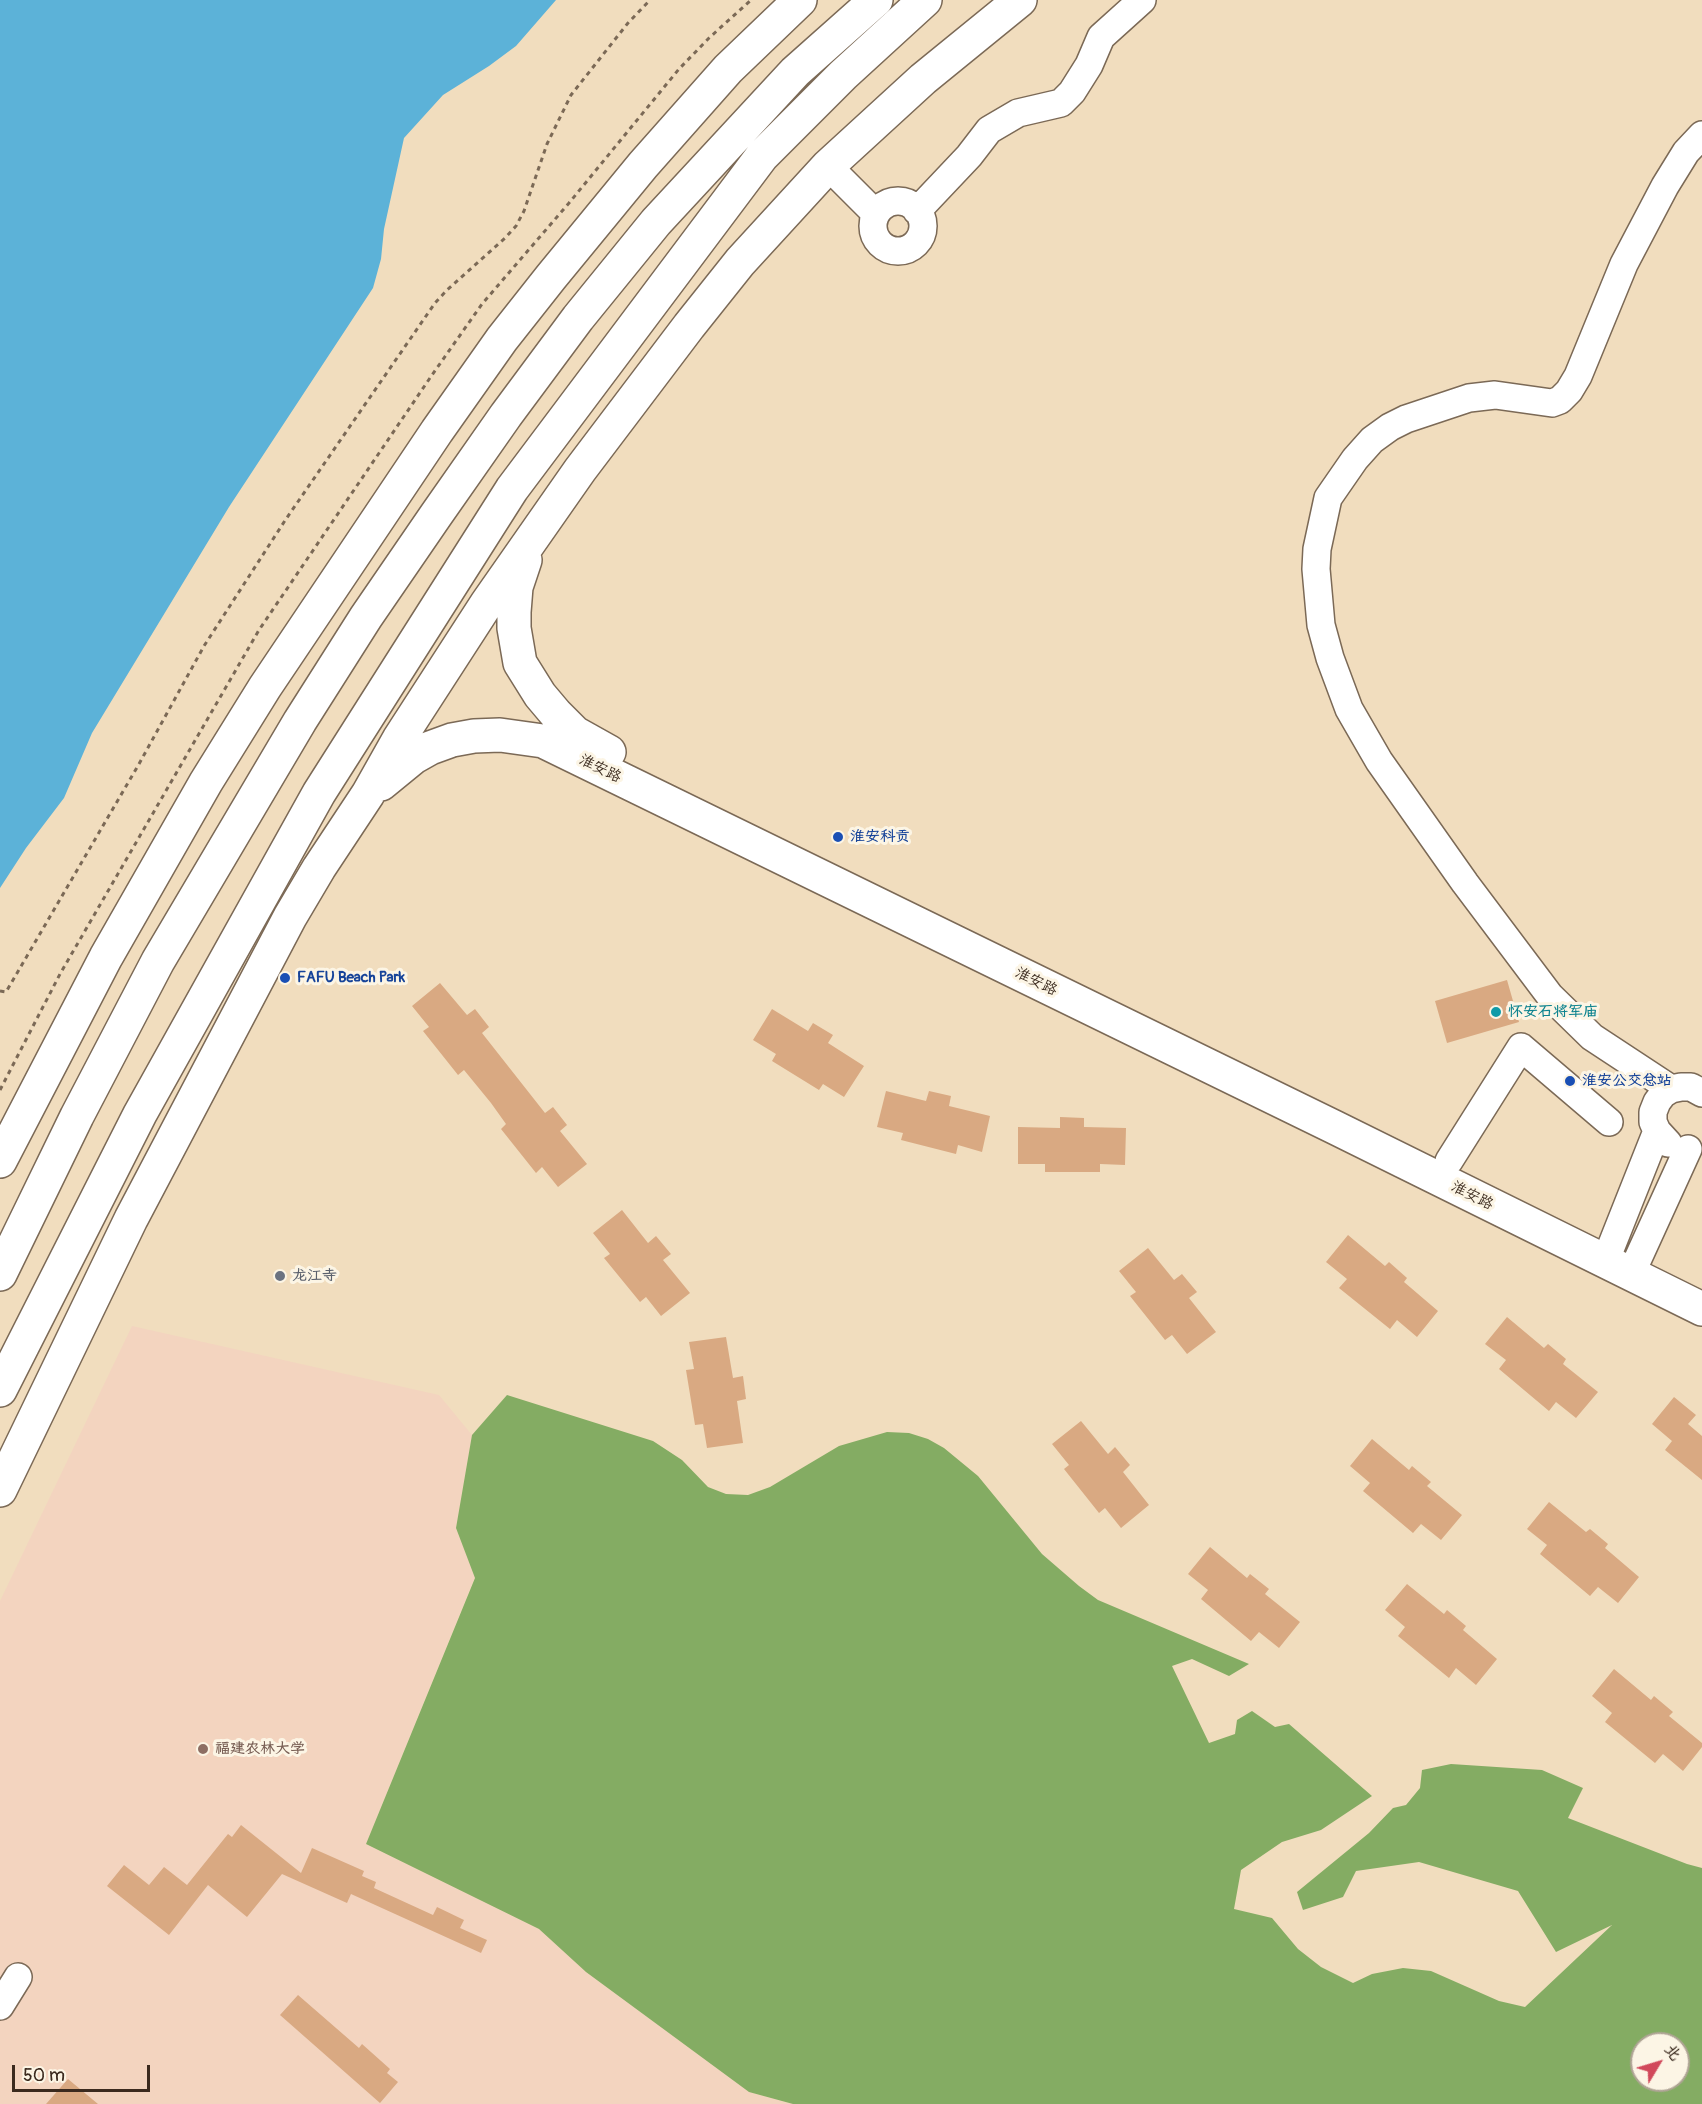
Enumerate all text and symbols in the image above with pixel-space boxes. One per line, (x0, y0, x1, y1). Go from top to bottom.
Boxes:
street label: 淮安路 (576, 751, 624, 787)
place label: 淮安科贡 (850, 828, 910, 846)
marker: 淮安科贡 (831, 830, 845, 844)
street label: 淮安路 (1012, 964, 1060, 1000)
place label: FAFU Beach Park (297, 969, 405, 987)
marker: FAFU Beach Park (278, 971, 292, 985)
place label: 怀安石将军庙 (1508, 1003, 1598, 1021)
marker: 怀安石将军庙 (1489, 1005, 1503, 1019)
place label: 淮安公交总站 (1582, 1072, 1672, 1090)
marker: 淮安公交总站 (1563, 1074, 1577, 1088)
street label: 淮安路 (1448, 1178, 1496, 1214)
place label: 龙江寺 (292, 1267, 337, 1285)
marker: 龙江寺 (273, 1269, 287, 1283)
place label: 福建农林大学 (215, 1740, 305, 1758)
marker: 福建农林大学 (196, 1742, 210, 1756)
north arrow (1630, 2032, 1690, 2092)
text: 北 (1660, 2040, 1685, 2065)
scale bar (15, 2053, 153, 2091)
text: 50 m (23, 2064, 65, 2087)

